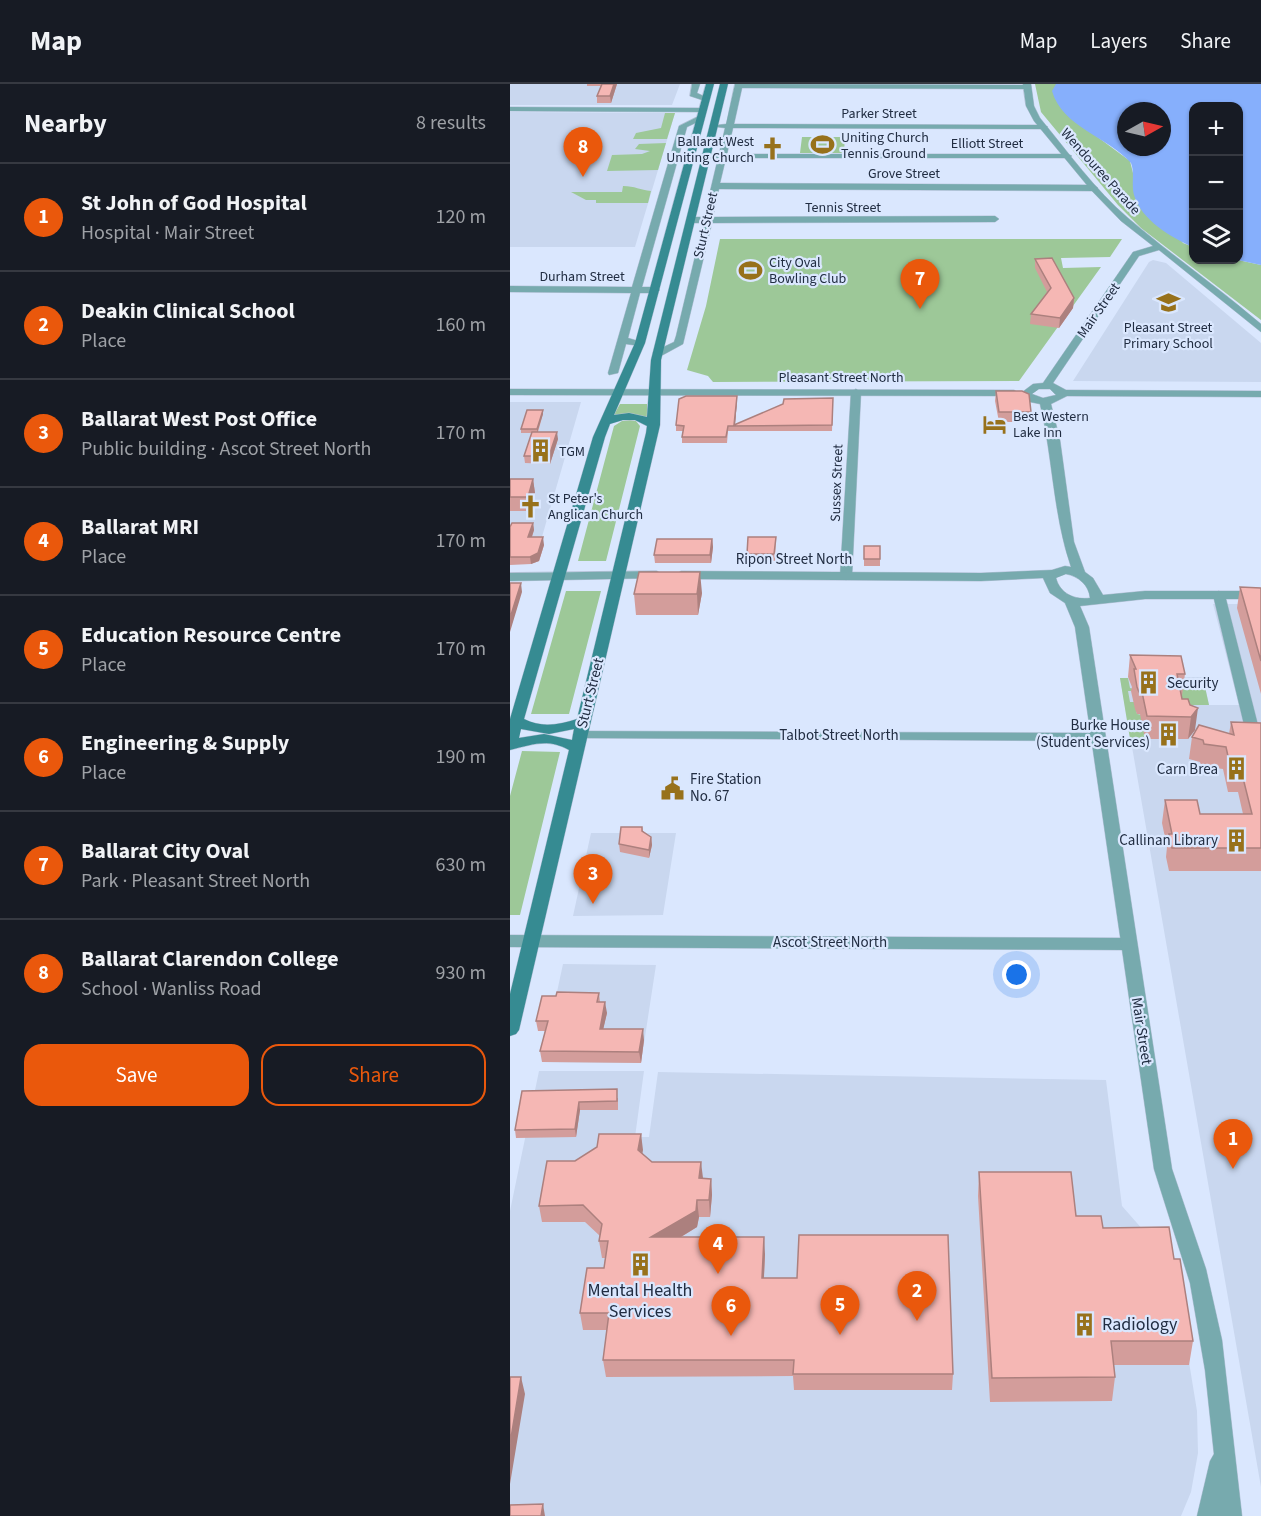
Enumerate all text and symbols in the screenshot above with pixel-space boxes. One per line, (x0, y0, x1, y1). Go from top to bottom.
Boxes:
text: Map (30, 21, 82, 61)
text: Map (1020, 26, 1057, 56)
text: Layers (1090, 26, 1147, 56)
text: Share (1180, 26, 1231, 56)
north arrow (1117, 102, 1171, 156)
map controls (1189, 102, 1243, 264)
button: + (1189, 102, 1243, 156)
street label: Parker Street (841, 104, 917, 124)
text: Nearby (24, 105, 107, 142)
text: 8 results (416, 109, 486, 137)
street label: Wendouree Parade (1056, 124, 1145, 220)
pin: 8 (564, 128, 602, 177)
place label: Uniting Church Tennis Ground (841, 128, 929, 164)
place label: Ballarat West Uniting Church (666, 132, 754, 168)
sports icon: Uniting Church Tennis Ground (810, 132, 836, 158)
street label: Elliott Street (951, 134, 1023, 154)
church icon: Ballarat West Uniting Church (759, 136, 785, 162)
button: − (1189, 156, 1243, 210)
street label: Grove Street (868, 164, 940, 184)
text: St John of God Hospital (81, 187, 307, 219)
street label: Sturt Street (689, 190, 723, 260)
street label: Tennis Street (805, 198, 881, 218)
text: 1 (38, 203, 49, 231)
text: 120 m (436, 203, 486, 231)
button: layers (1189, 210, 1243, 264)
text: Hospital · Mair Street (81, 219, 254, 247)
place label: City Oval Bowling Club (769, 253, 847, 289)
sports icon: City Oval Bowling Club (738, 257, 764, 283)
pin: 7 (900, 260, 940, 309)
street label: Durham Street (539, 267, 625, 287)
street label: Mair Street (1072, 279, 1125, 342)
school or university icon: Pleasant Street Primary School (1155, 290, 1181, 316)
text: Deakin Clinical School (81, 295, 295, 327)
text: 2 (38, 311, 49, 339)
text: 160 m (436, 311, 486, 339)
place label: Pleasant Street Primary School (1123, 318, 1213, 354)
text: Place (81, 327, 126, 355)
street label: Pleasant Street North (778, 368, 904, 388)
text: Ballarat West Post Office (81, 403, 317, 435)
place label: Best Western Lake Inn (1013, 407, 1089, 443)
hotel icon: Best Western Lake Inn (982, 411, 1008, 437)
text: 3 (38, 419, 49, 447)
text: 170 m (436, 419, 486, 447)
text: Public building · Ascot Street North (81, 435, 372, 463)
building icon: TGM (528, 438, 554, 464)
place label: TGM (559, 442, 585, 462)
street label: Sussex Street (826, 444, 848, 522)
place label: St Peter's Anglican Church (548, 489, 643, 525)
church icon: St Peter's Anglican Church (517, 493, 543, 519)
text: Ballarat MRI (81, 511, 199, 543)
text: 4 (38, 527, 49, 555)
text: 170 m (436, 527, 486, 555)
text: Place (81, 543, 126, 571)
street label: Ripon Street North (736, 549, 852, 570)
text: Education Resource Centre (81, 619, 341, 651)
text: 5 (38, 635, 49, 663)
text: 170 m (436, 635, 486, 663)
text: Place (81, 651, 126, 679)
street label: Sturt Street (572, 656, 609, 730)
building icon: Security (1136, 670, 1162, 696)
place label: Security (1167, 673, 1218, 694)
place label: Burke House (Student Services) (1036, 715, 1150, 753)
building icon: Burke House (Student Services) (1155, 721, 1181, 747)
street label: Talbot Street North (779, 725, 899, 746)
text: Engineering & Supply (81, 727, 289, 759)
text: 6 (38, 743, 49, 771)
text: 190 m (436, 743, 486, 771)
building icon: Carn Brea (1223, 756, 1249, 782)
text: Place (81, 759, 126, 787)
place label: Carn Brea (1157, 759, 1218, 780)
place label: Fire Station No. 67 (690, 769, 761, 807)
public building icon: Fire Station No. 67 (659, 775, 685, 801)
building icon: Callinan Library (1223, 827, 1249, 853)
place label: Callinan Library (1119, 830, 1218, 851)
text: Ballarat City Oval (81, 835, 249, 867)
text: 7 (38, 851, 49, 879)
text: 630 m (436, 851, 486, 879)
pin: 3 (574, 854, 613, 904)
text: Park · Pleasant Street North (81, 867, 310, 895)
street label: Ascot Street North (773, 932, 887, 953)
text: Ballarat Clarendon College (81, 943, 339, 975)
text: 8 (38, 959, 49, 987)
text: 930 m (436, 959, 486, 987)
your location (1002, 960, 1031, 989)
text: School · Wanliss Road (81, 975, 262, 1003)
street label: Mair Street (1126, 996, 1157, 1066)
button: Save (24, 1044, 249, 1106)
button: Share (261, 1044, 486, 1106)
pin: 1 (1214, 1120, 1252, 1169)
pin: 4 (698, 1224, 738, 1274)
building icon: Mental Health Services (627, 1251, 653, 1277)
pin: 2 (898, 1272, 936, 1321)
place label: Mental Health Services (588, 1278, 692, 1324)
pin: 6 (712, 1286, 750, 1336)
pin: 5 (820, 1286, 860, 1335)
building icon: Radiology (1071, 1311, 1097, 1337)
place label: Radiology (1102, 1312, 1178, 1337)

